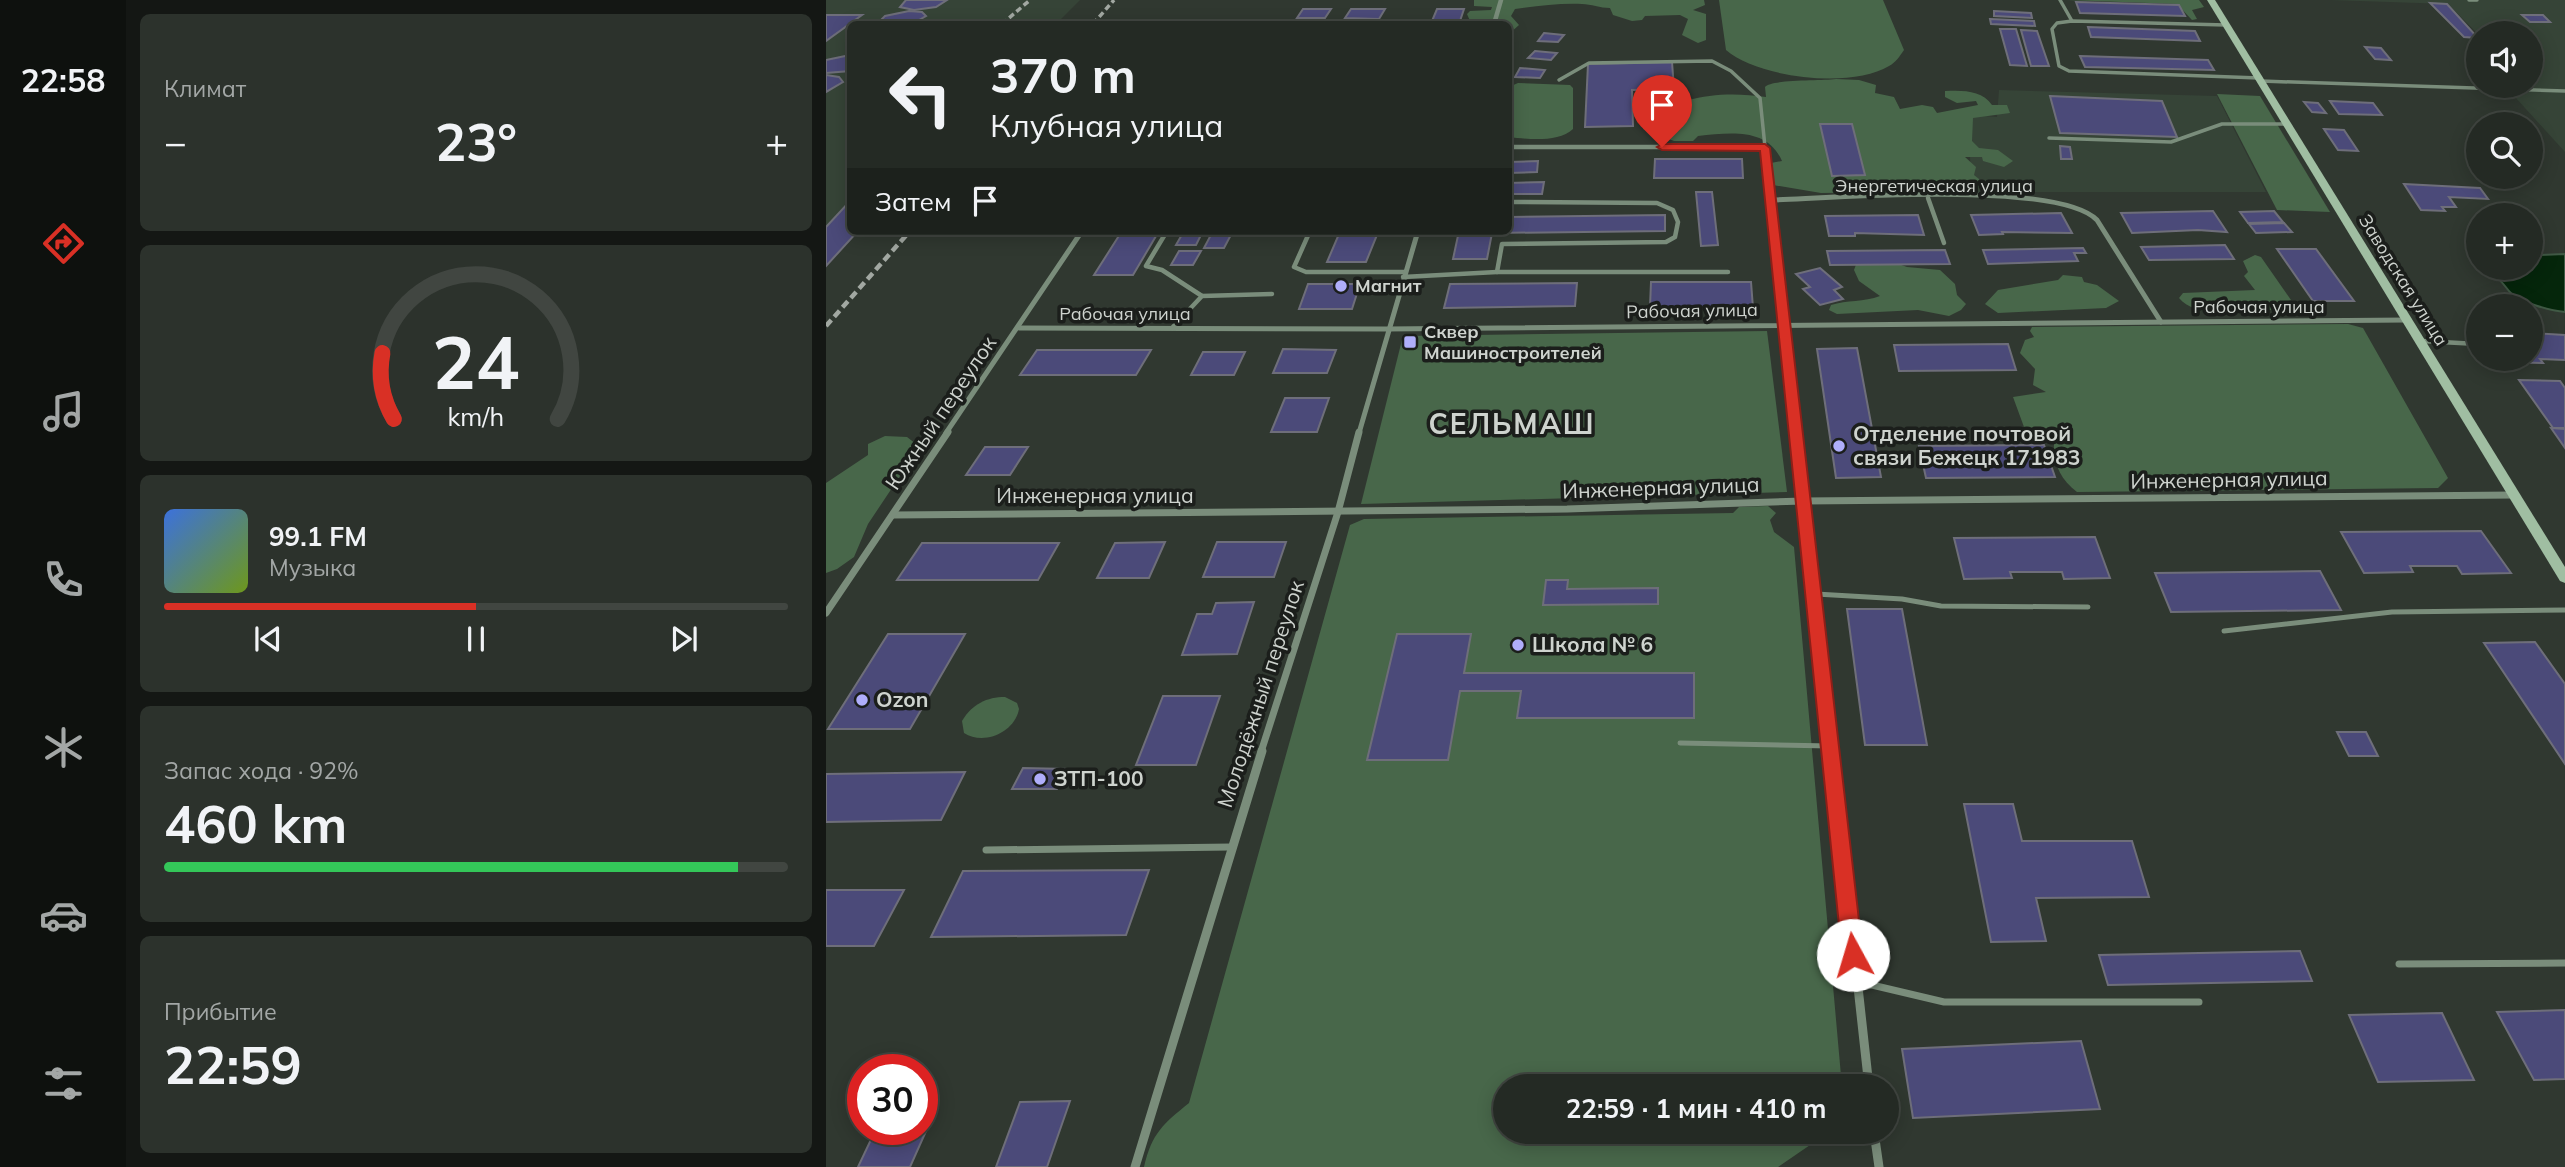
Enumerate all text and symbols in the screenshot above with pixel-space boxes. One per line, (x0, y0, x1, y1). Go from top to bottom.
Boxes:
map controls (2466, 21, 2543, 371)
button: sound (2466, 21, 2543, 98)
text: 370 m (990, 44, 1136, 105)
icon: left (875, 49, 966, 140)
text: 22:58 (21, 60, 105, 100)
text: Климат (164, 74, 246, 103)
pin (1632, 75, 1692, 147)
icon: arrive (1643, 86, 1681, 124)
text: Клубная улица (990, 105, 1224, 145)
text: 23° (435, 109, 517, 174)
button: search (2466, 112, 2543, 189)
text: − (164, 118, 187, 166)
text: + (765, 118, 788, 166)
street label: Энергетическая улица (1835, 174, 2033, 197)
icon: arrive (966, 182, 1004, 220)
text: Затем (875, 185, 952, 218)
button: + (2466, 203, 2543, 280)
street label: Заводская улица (2354, 210, 2453, 350)
icon: directions (39, 219, 88, 268)
place label: Магнит (1355, 274, 1422, 297)
marker: Магнит (1333, 278, 1349, 294)
button: − (2466, 294, 2543, 371)
street label: Рабочая улица (2193, 295, 2325, 318)
street label: Рабочая улица (1626, 298, 1758, 323)
street label: Рабочая улица (1059, 302, 1191, 325)
text: 24 (432, 316, 520, 407)
place label: Сквер Машиностроителей (1424, 320, 1602, 364)
street label: Южный переулок (879, 330, 1002, 494)
marker: Сквер Машиностроителей (1402, 334, 1418, 350)
icon: music (39, 387, 88, 436)
text: km/h (448, 401, 504, 432)
district label: СЕЛЬМАШ (1429, 406, 1595, 441)
place label: Отделение почтовой связи Бежецк 171983 (1853, 420, 2080, 470)
marker: Отделение почтовой связи Бежецк 171983 (1831, 438, 1847, 454)
street label: Инженерная улица (2130, 464, 2328, 494)
street label: Инженерная улица (1562, 471, 1760, 503)
street label: Инженерная улица (996, 482, 1194, 508)
text: 99.1 FM (269, 520, 367, 553)
text: Музыка (269, 553, 356, 582)
icon: phone (39, 555, 88, 604)
street label: Молодёжный переулок (1211, 576, 1309, 810)
icon: previous (249, 620, 287, 658)
icon: pause (457, 620, 495, 658)
icon: next (665, 620, 703, 658)
place label: Школа № 6 (1532, 631, 1653, 657)
marker: Школа № 6 (1510, 637, 1526, 653)
place label: Ozon (876, 686, 928, 712)
marker: Ozon (854, 692, 870, 708)
icon: climate (39, 723, 88, 772)
text: Запас хода · 92% (164, 756, 359, 785)
place label: ЗТП-100 (1054, 765, 1144, 791)
marker: ЗТП-100 (1032, 771, 1048, 787)
text: 460 km (164, 791, 347, 856)
icon: car (39, 891, 88, 940)
position arrow (1816, 918, 1890, 992)
text: Прибытие (164, 997, 277, 1026)
text: 22:59 (164, 1032, 302, 1097)
speed limit sign: 30 (847, 1054, 938, 1145)
icon: filters (39, 1059, 88, 1108)
text: 22:59 · 1 мин · 410 m (1566, 1092, 1826, 1125)

